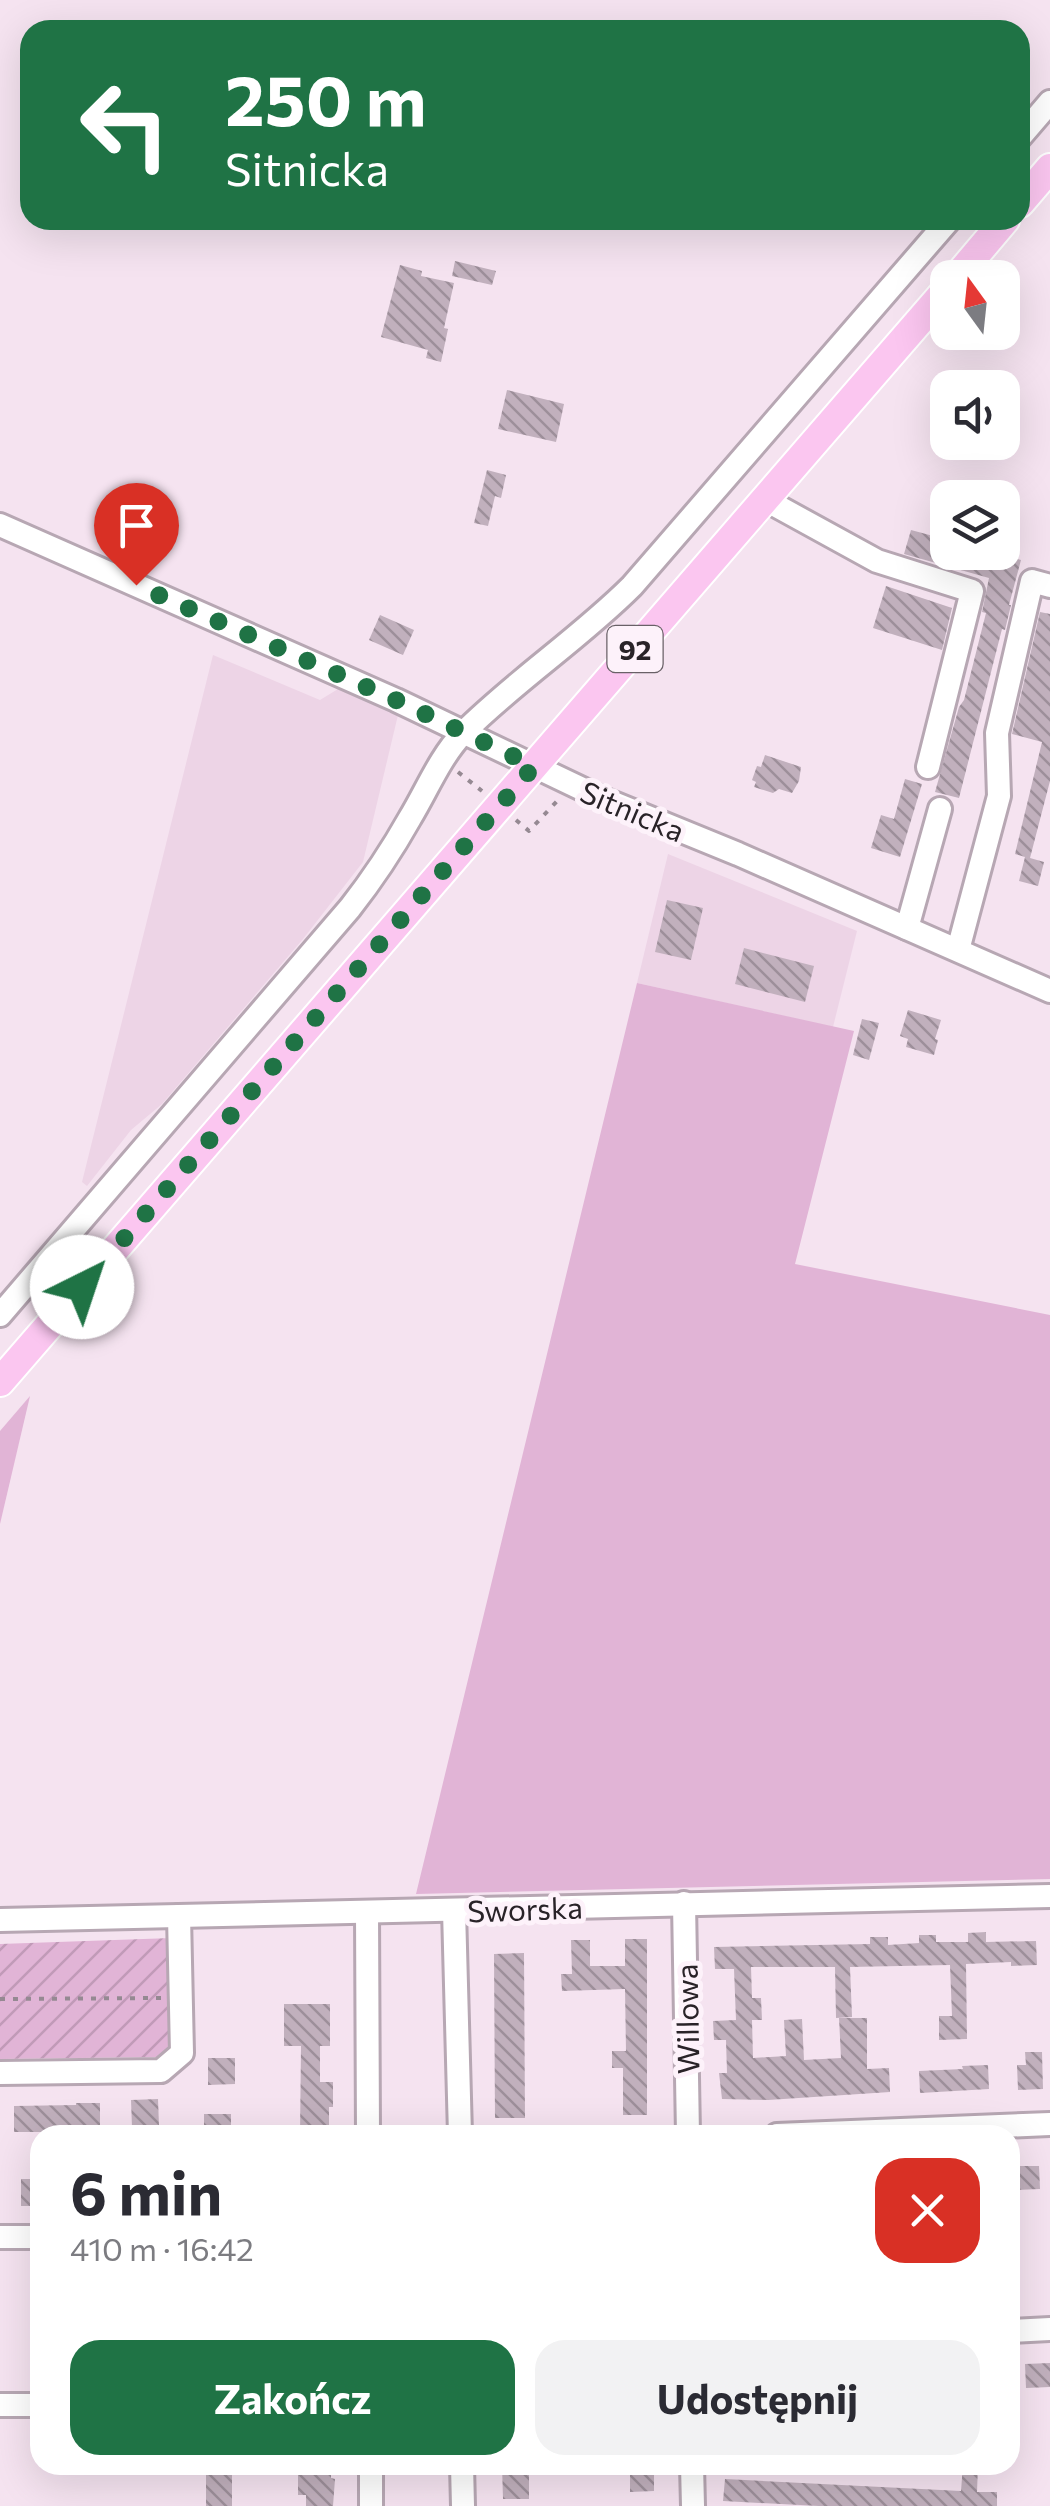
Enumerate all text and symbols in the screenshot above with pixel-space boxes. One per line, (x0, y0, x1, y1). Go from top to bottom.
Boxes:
text: 250 m (225, 55, 427, 140)
icon: left (60, 60, 190, 190)
text: Sitnicka (225, 140, 389, 195)
north arrow (930, 260, 1020, 350)
map controls (930, 260, 1020, 570)
button: sound (930, 370, 1020, 460)
button: layers (930, 480, 1020, 570)
pin (94, 483, 179, 586)
icon: arrive (109, 498, 164, 553)
road number: 92 (608, 626, 662, 672)
street label: Sitnicka (575, 772, 691, 848)
position arrow (30, 1235, 134, 1339)
street label: Sworska (467, 1887, 583, 1929)
street label: Willowa (667, 1964, 705, 2074)
text: 6 min (70, 2154, 222, 2227)
button: close (875, 2158, 980, 2263)
text: 410 m · 16:42 (70, 2228, 254, 2268)
button: Zakończ (70, 2340, 515, 2455)
button: Udostępnij (535, 2340, 980, 2455)

